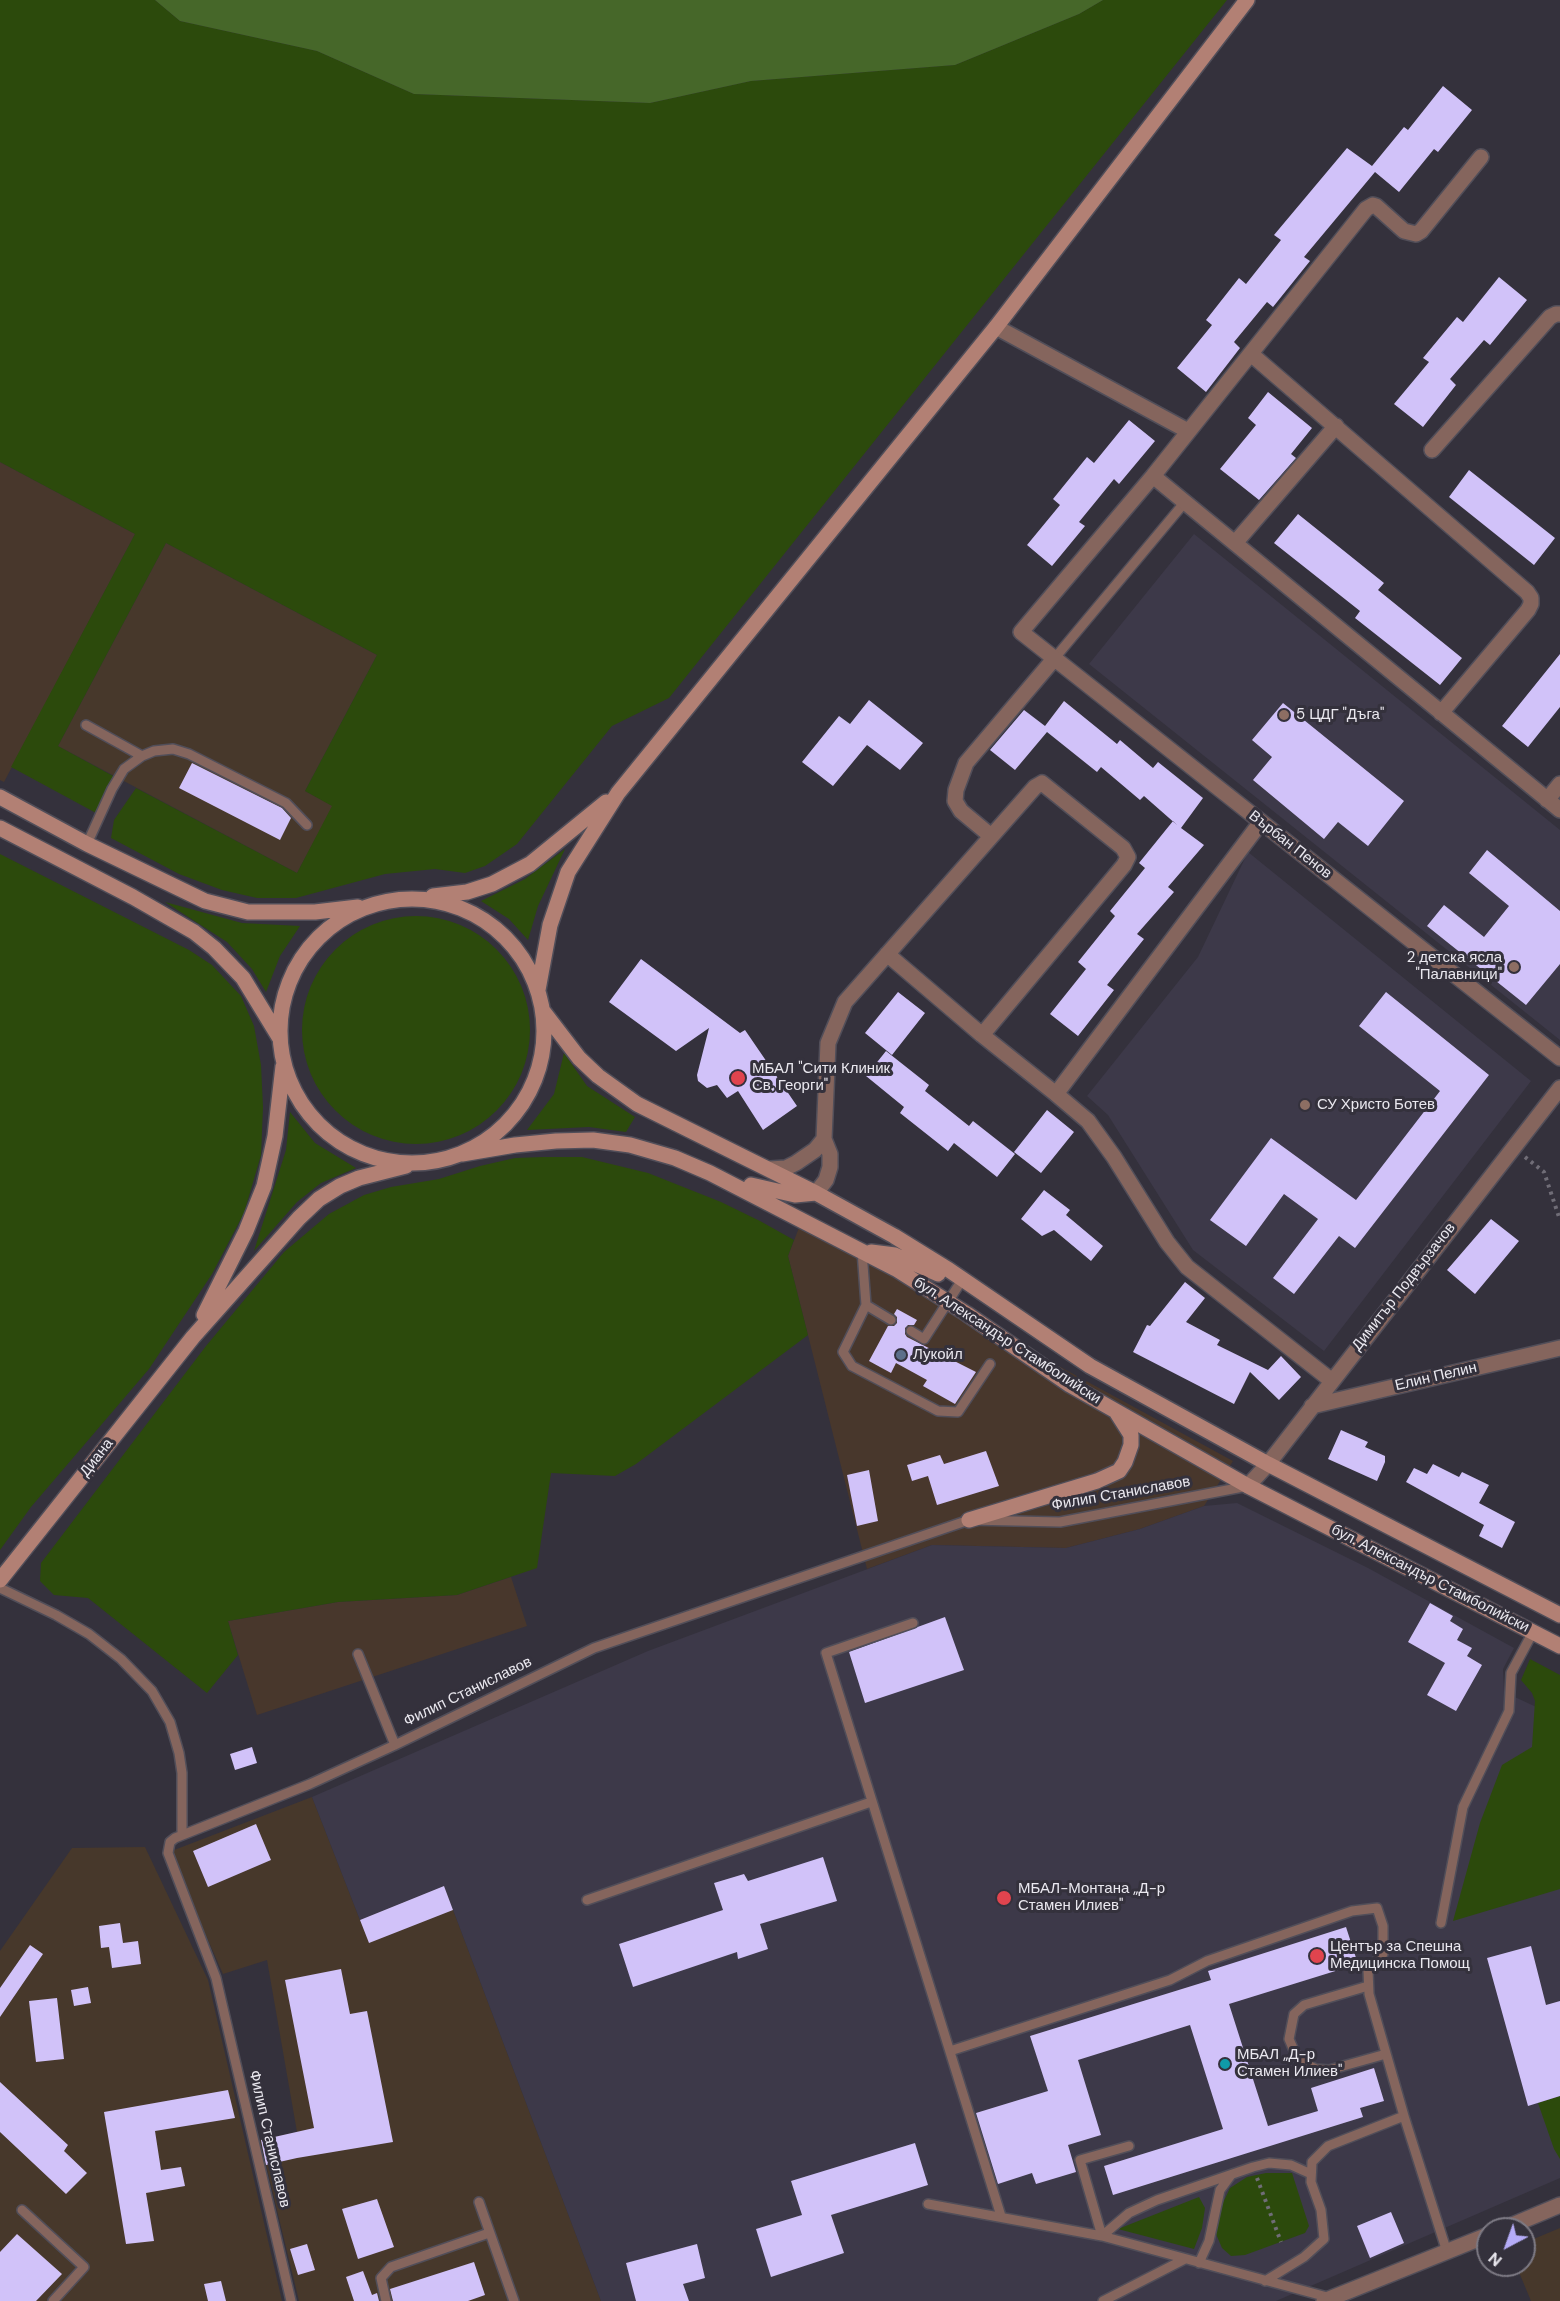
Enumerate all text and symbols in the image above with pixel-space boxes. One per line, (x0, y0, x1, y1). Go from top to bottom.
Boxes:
place label: 5 ЦДГ "Дъга" (1296, 706, 1384, 724)
marker: 5 ЦДГ "Дъга" (1277, 708, 1291, 722)
street label: Върбан Пенов (1245, 807, 1335, 883)
place label: 2 детска ясла "Палавници" (1407, 949, 1502, 984)
marker: 2 детска ясла "Палавници" (1507, 960, 1521, 974)
place label: МБАЛ "Сити Клиник Св. Георги" (752, 1060, 890, 1095)
marker: МБАЛ "Сити Клиник Св. Георги" (729, 1069, 747, 1087)
place label: СУ Христо Ботев (1317, 1096, 1435, 1114)
marker: СУ Христо Ботев (1298, 1098, 1312, 1112)
street label: Димитър Подвързачов (1348, 1219, 1460, 1355)
street label: бул. Александър Стамболийски (910, 1274, 1104, 1408)
place label: Лукойл (913, 1346, 963, 1364)
marker: Лукойл (894, 1348, 908, 1362)
street label: Елин Пелин (1393, 1359, 1479, 1395)
street label: Диана (77, 1435, 117, 1481)
street label: Филип Станиславов (1050, 1473, 1192, 1515)
street label: бул. Александър Стамболийски (1328, 1521, 1532, 1637)
street label: Филип Станиславов (401, 1653, 535, 1731)
place label: МБАЛ-Монтана „Д-р Стамен Илиев" (1018, 1880, 1165, 1915)
marker: МБАЛ-Монтана „Д-р Стамен Илиев" (995, 1889, 1013, 1907)
place label: Център за Спешна Медицинска Помощ (1330, 1938, 1470, 1973)
marker: Център за Спешна Медицинска Помощ (1308, 1947, 1326, 1965)
place label: МБАЛ „Д-р Стамен Илиев" (1237, 2046, 1342, 2081)
marker: МБАЛ „Д-р Стамен Илиев" (1218, 2057, 1232, 2071)
street label: Филип Станиславов (244, 2069, 294, 2209)
north arrow (1476, 2217, 1536, 2277)
text: N (1484, 2248, 1506, 2271)

